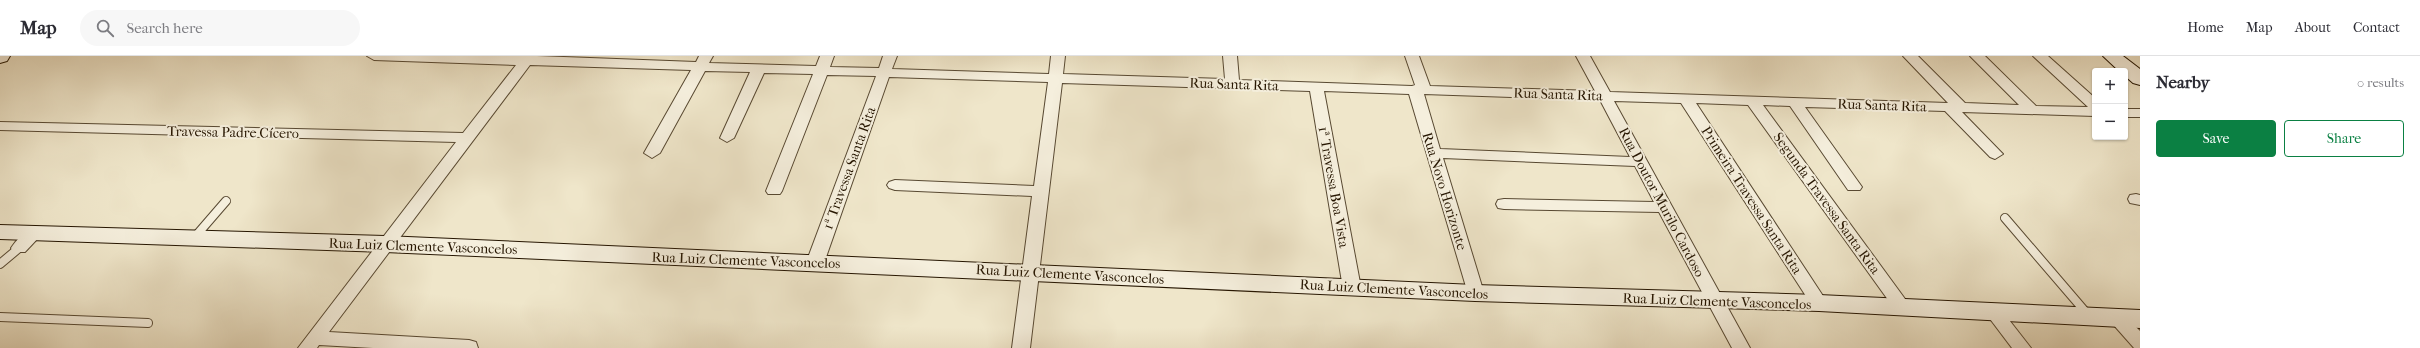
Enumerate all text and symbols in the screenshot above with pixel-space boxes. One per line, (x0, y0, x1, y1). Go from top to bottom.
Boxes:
search box (80, 10, 360, 46)
text: Map (20, 17, 56, 39)
icon: search (94, 17, 116, 39)
text: Search here (126, 19, 203, 37)
text: Home (2187, 19, 2224, 36)
text: Map (2246, 19, 2273, 36)
text: About (2295, 19, 2331, 36)
text: Contact (2353, 19, 2400, 36)
map controls (2092, 68, 2128, 140)
button: + (2092, 68, 2128, 104)
text: Nearby (2156, 72, 2210, 92)
street label: Rua Santa Rita (1189, 74, 1279, 95)
text: 0 results (2357, 75, 2404, 90)
street label: Rua Santa Rita (1513, 84, 1603, 105)
street label: Rua Santa Rita (1837, 95, 1927, 116)
street label: 1ª Travessa Santa Rita (819, 104, 880, 232)
button: − (2092, 104, 2128, 140)
button: Save (2156, 120, 2276, 157)
button: Share (2284, 120, 2404, 157)
street label: Travessa Padre Cícero (167, 123, 299, 142)
street label: Primeira Travessa Santa Rita (1697, 123, 1806, 278)
street label: 1ª Travessa Boa Vista (1314, 125, 1353, 250)
street label: Rua Doutor Murilo Cardoso (1615, 125, 1708, 280)
street label: Segunda Travessa Santa Rita (1769, 129, 1884, 278)
street label: Rua Novo Horizonte (1418, 130, 1471, 252)
street label: Rua Luiz Clemente Vasconcelos (328, 235, 518, 258)
street label: Rua Luiz Clemente Vasconcelos (651, 249, 841, 272)
street label: Rua Luiz Clemente Vasconcelos (975, 261, 1165, 288)
street label: Rua Luiz Clemente Vasconcelos (1299, 276, 1489, 303)
street label: Rua Luiz Clemente Vasconcelos (1622, 290, 1812, 313)

